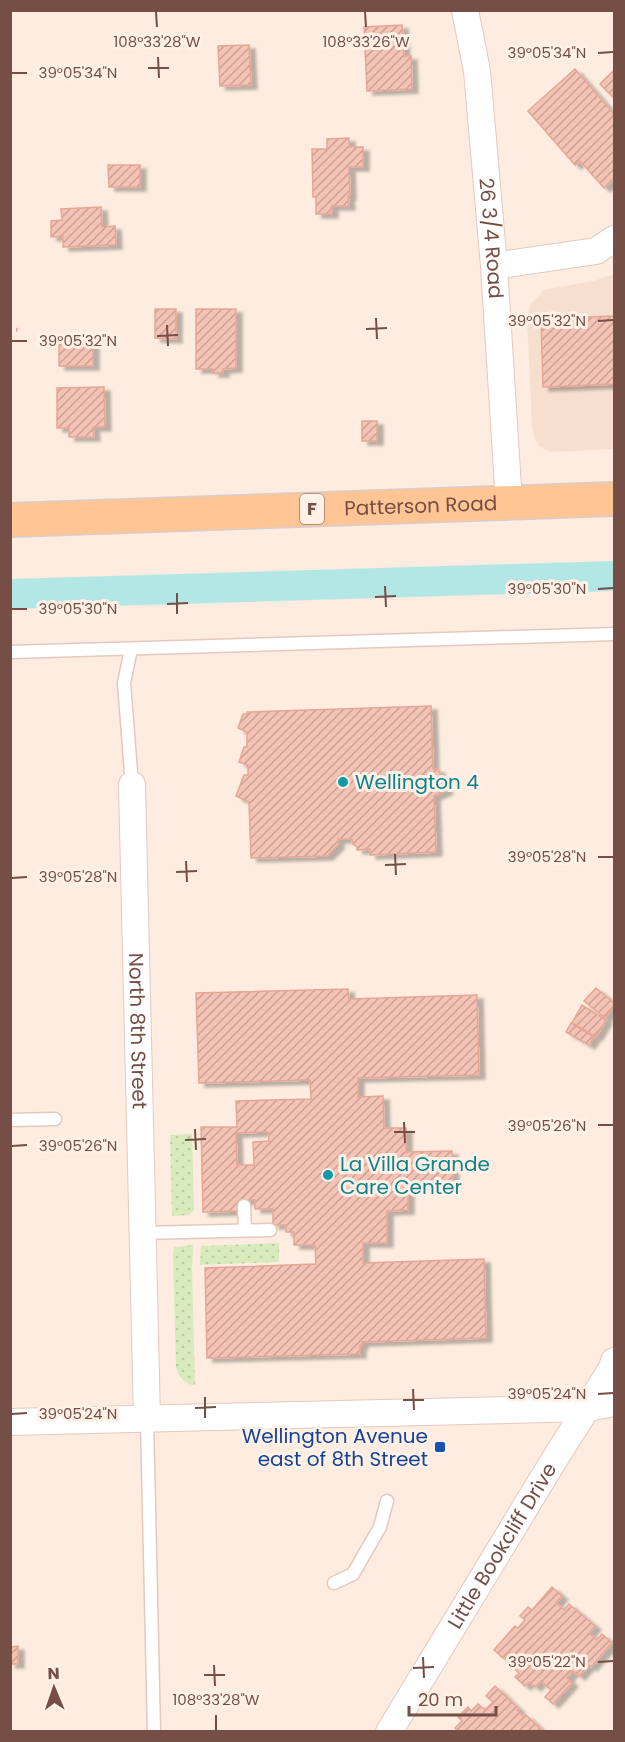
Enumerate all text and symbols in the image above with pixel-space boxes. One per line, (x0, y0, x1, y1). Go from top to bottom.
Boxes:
text: 108°33'28"W (113, 31, 201, 52)
text: 108°33'26"W (322, 31, 410, 52)
text: 39°05'34"N (508, 42, 586, 63)
text: 39°05'34"N (39, 62, 117, 83)
street label: 26 3/4 Road (472, 177, 510, 299)
text: 39°05'32"N (508, 310, 586, 331)
text: 39°05'32"N (39, 330, 117, 351)
street label: Patterson Road (344, 489, 498, 522)
road number: F (300, 494, 324, 524)
text: 39°05'30"N (508, 578, 586, 599)
text: 39°05'30"N (39, 598, 117, 619)
place label: Wellington 4 (355, 768, 479, 796)
marker: Wellington 4 (336, 775, 350, 789)
text: 39°05'28"N (508, 846, 586, 867)
text: 39°05'28"N (39, 866, 117, 887)
street label: North 8th Street (122, 952, 154, 1109)
text: 39°05'26"N (508, 1115, 586, 1136)
text: 39°05'26"N (39, 1135, 117, 1156)
place label: La Villa Grande Care Center (340, 1150, 490, 1201)
marker: La Villa Grande Care Center (321, 1168, 335, 1182)
text: 39°05'24"N (508, 1383, 586, 1404)
text: 39°05'24"N (39, 1403, 117, 1424)
place label: Wellington Avenue east of 8th Street (242, 1422, 428, 1473)
marker: Wellington Avenue east of 8th Street (433, 1440, 447, 1454)
street label: Little Bookcliff Drive (441, 1457, 563, 1634)
text: 39°05'22"N (508, 1651, 586, 1672)
north arrow (24, 1658, 84, 1718)
text: N (47, 1662, 60, 1685)
scale bar (409, 1679, 496, 1717)
text: 20 m (418, 1687, 463, 1712)
text: 108°33'28"W (172, 1689, 260, 1710)

